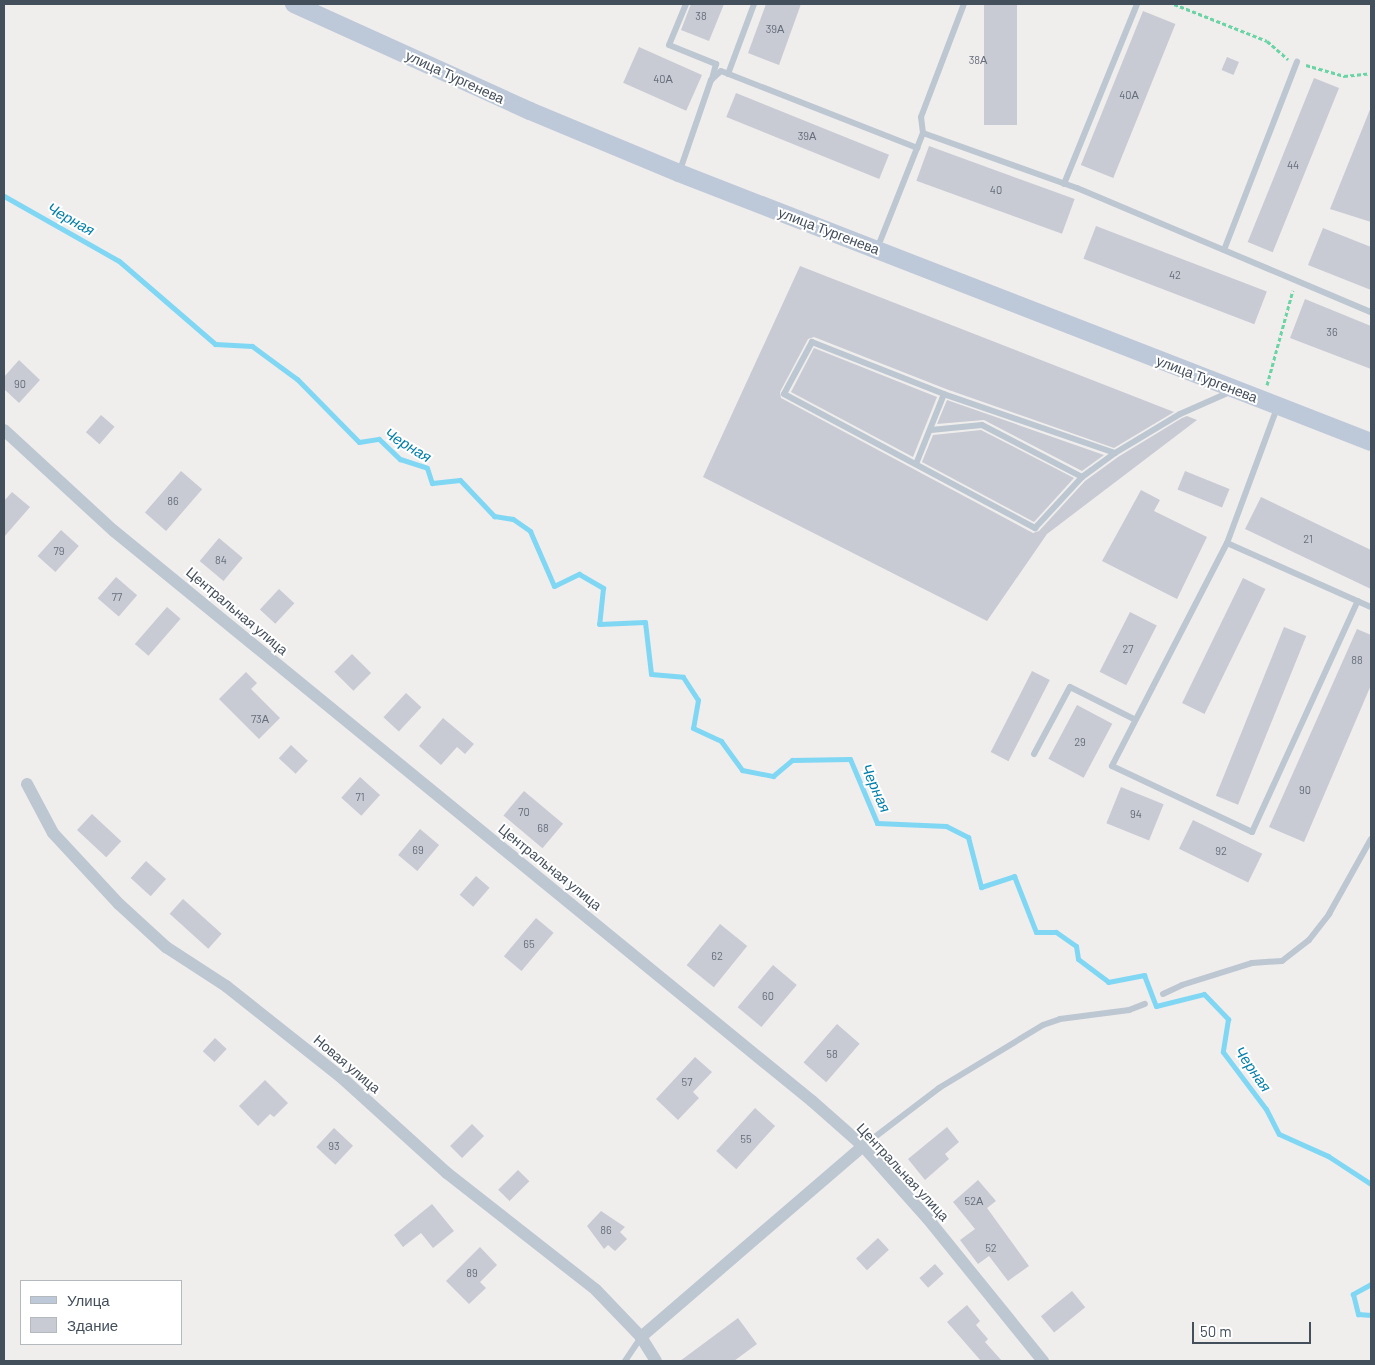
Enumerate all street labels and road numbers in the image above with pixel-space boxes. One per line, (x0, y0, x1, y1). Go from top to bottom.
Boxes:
street label: улица Тургенева (403, 47, 507, 107)
street label: улица Тургенева (776, 204, 882, 258)
street label: улица Тургенева (1154, 352, 1260, 406)
street label: Центральная улица (183, 564, 291, 658)
street label: Центральная улица (495, 820, 605, 914)
street label: Новая улица (310, 1031, 384, 1097)
street label: Центральная улица (853, 1120, 953, 1224)

